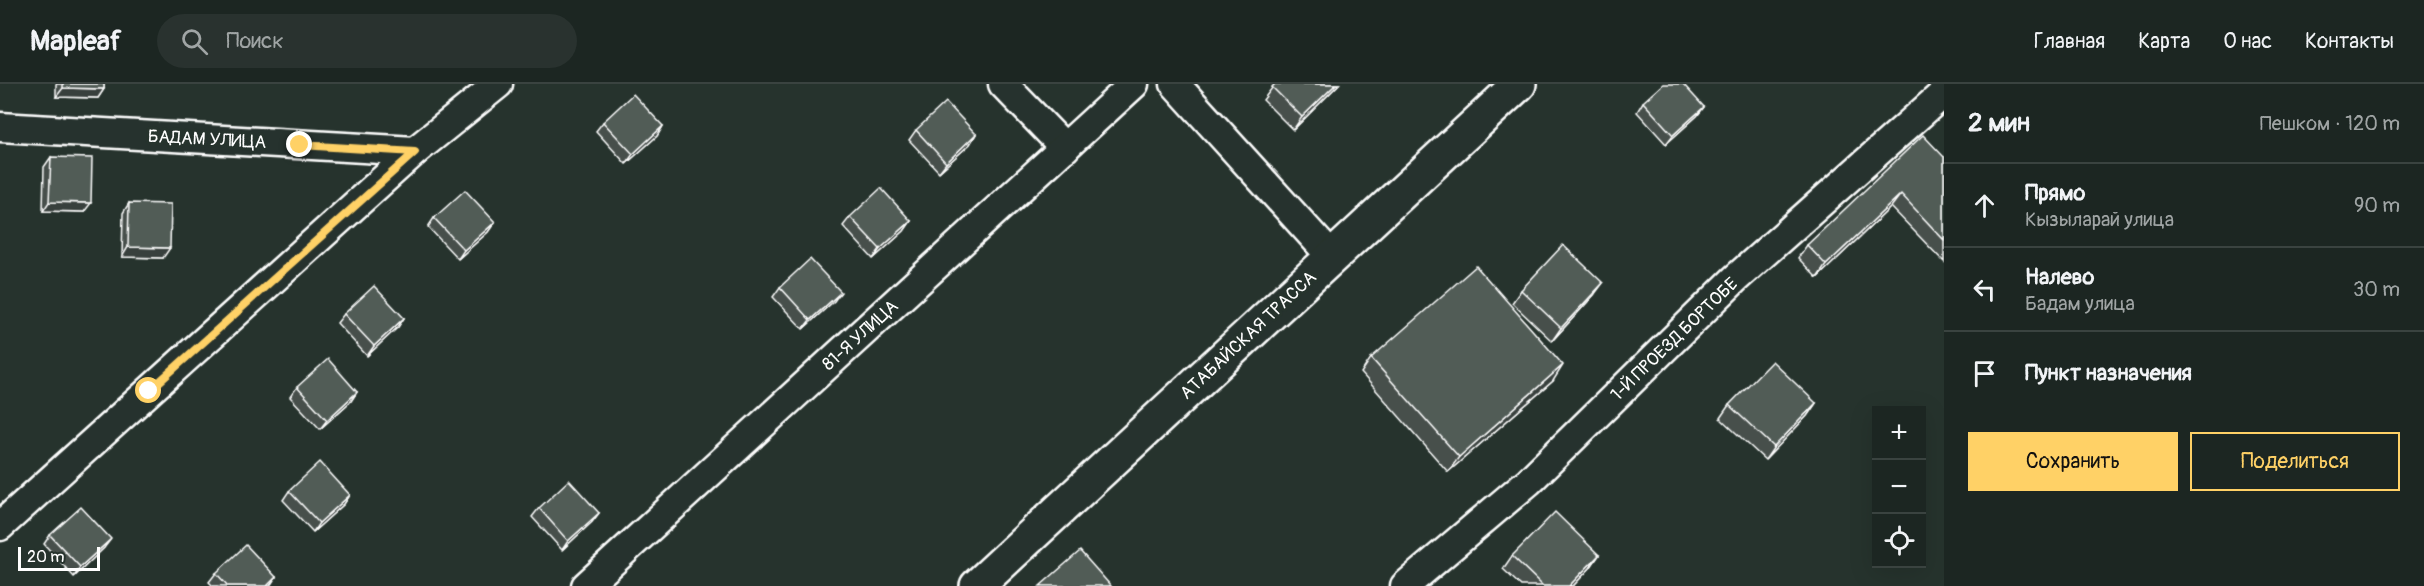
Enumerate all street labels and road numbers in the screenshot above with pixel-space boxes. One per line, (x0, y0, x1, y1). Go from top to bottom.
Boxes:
street label: БАДАМ УЛИЦА (147, 125, 267, 154)
street label: АТАБАЙСКАЯ ТРАССА (1175, 266, 1322, 405)
street label: 1-Й ПРОЕЗД БОРТОБЕ (1606, 273, 1743, 406)
street label: 81-Я УЛИЦА (817, 295, 904, 376)

